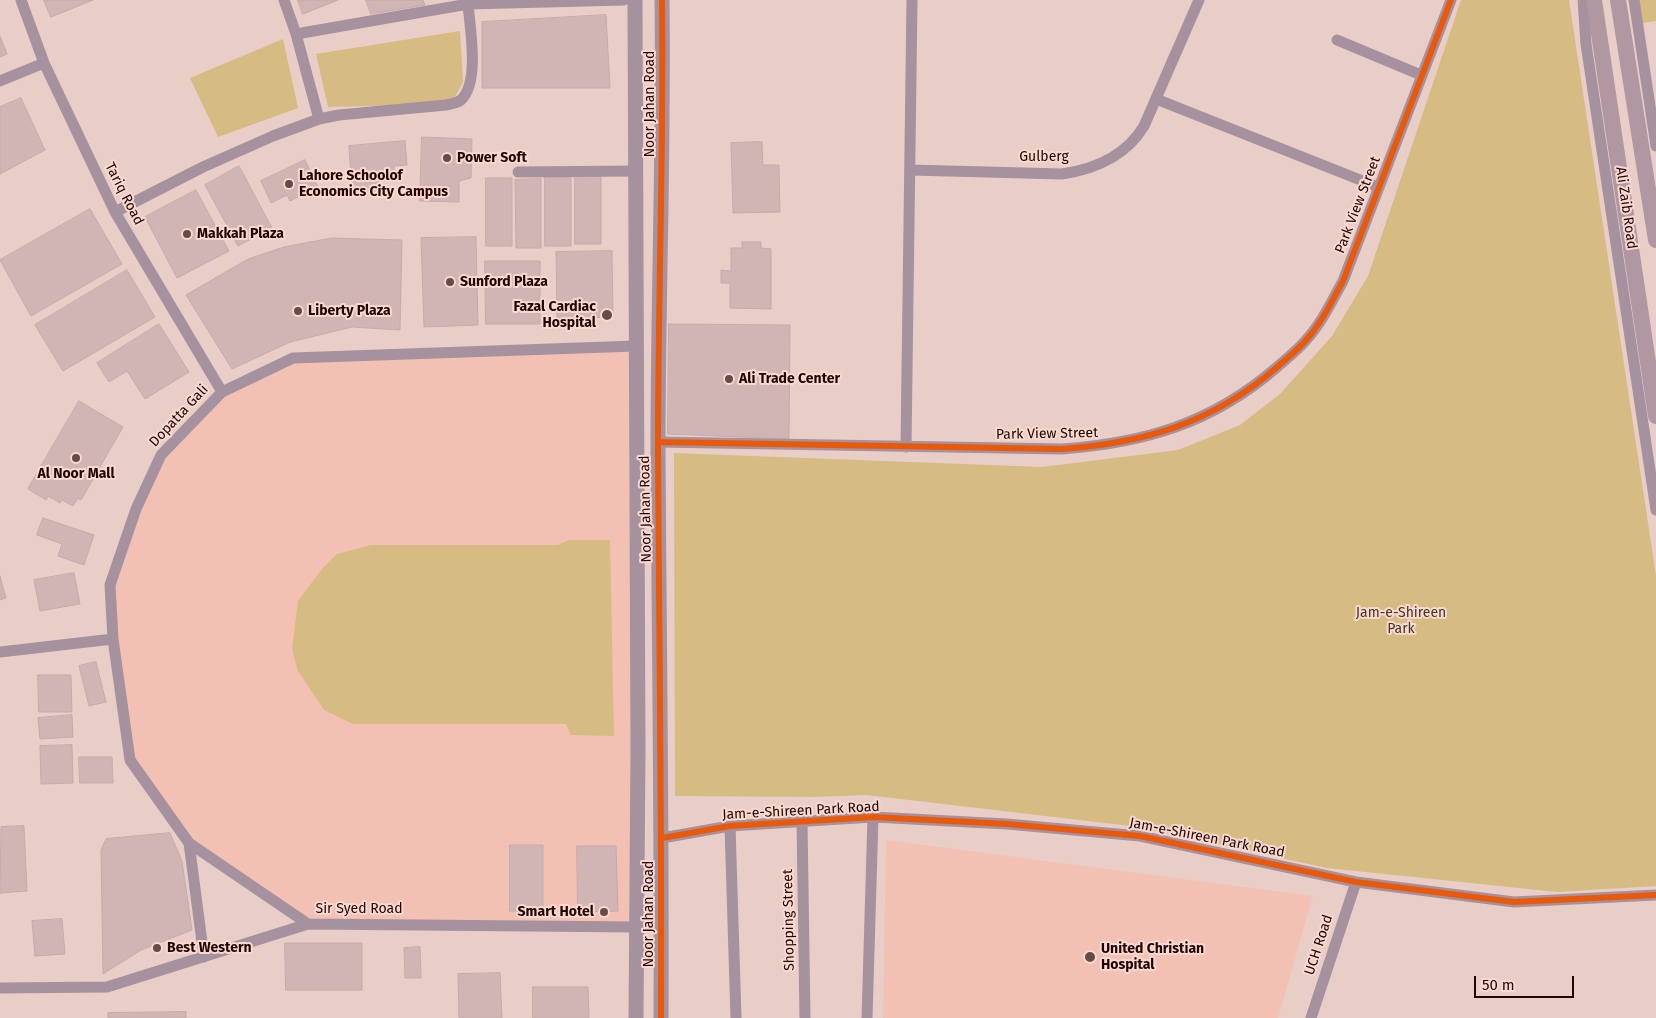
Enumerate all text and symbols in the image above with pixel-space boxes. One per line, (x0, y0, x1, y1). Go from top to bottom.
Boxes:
street label: Noor Jahan Road (642, 51, 658, 157)
street label: Gulberg (1019, 149, 1069, 165)
place label: Power Soft (457, 150, 527, 166)
marker: Power Soft (441, 152, 453, 164)
street label: Park View Street (1332, 154, 1384, 256)
street label: Tariq Road (101, 160, 147, 228)
street label: Ali Zaib Road (1612, 166, 1640, 250)
place label: Lahore Schoolof Economics City Campus (299, 168, 448, 200)
marker: Lahore Schoolof Economics City Campus (283, 178, 295, 190)
place label: Makkah Plaza (197, 226, 284, 242)
marker: Makkah Plaza (181, 228, 193, 240)
place label: Sunford Plaza (460, 274, 548, 290)
marker: Sunford Plaza (444, 276, 456, 288)
place label: Fazal Cardiac Hospital (514, 299, 596, 332)
place label: Liberty Plaza (308, 303, 391, 319)
marker: Liberty Plaza (292, 305, 304, 317)
marker: Fazal Cardiac Hospital (600, 308, 614, 322)
place label: Ali Trade Center (739, 371, 840, 387)
marker: Ali Trade Center (723, 373, 735, 385)
street label: Dopatta Gali (146, 381, 212, 451)
street label: Park View Street (996, 425, 1098, 443)
marker: Al Noor Mall (70, 452, 82, 464)
street label: Noor Jahan Road (637, 455, 655, 563)
place label: Al Noor Mall (37, 466, 115, 482)
park label: Jam-e-Shireen Park (1356, 605, 1446, 638)
street label: Jam-e-Shireen Park Road (722, 798, 880, 824)
street label: Jam-e-Shireen Park Road (1128, 815, 1286, 861)
street label: Noor Jahan Road (641, 861, 657, 967)
street label: Shopping Street (780, 869, 798, 971)
street label: Sir Syed Road (315, 901, 403, 917)
place label: Smart Hotel (518, 904, 594, 920)
marker: Smart Hotel (598, 906, 610, 918)
street label: UCH Road (1301, 913, 1337, 977)
place label: Best Western (167, 940, 252, 956)
place label: United Christian Hospital (1101, 941, 1204, 974)
marker: Best Western (151, 942, 163, 954)
marker: United Christian Hospital (1083, 950, 1097, 964)
scale bar (1476, 966, 1576, 998)
text: 50 m (1482, 976, 1515, 994)

